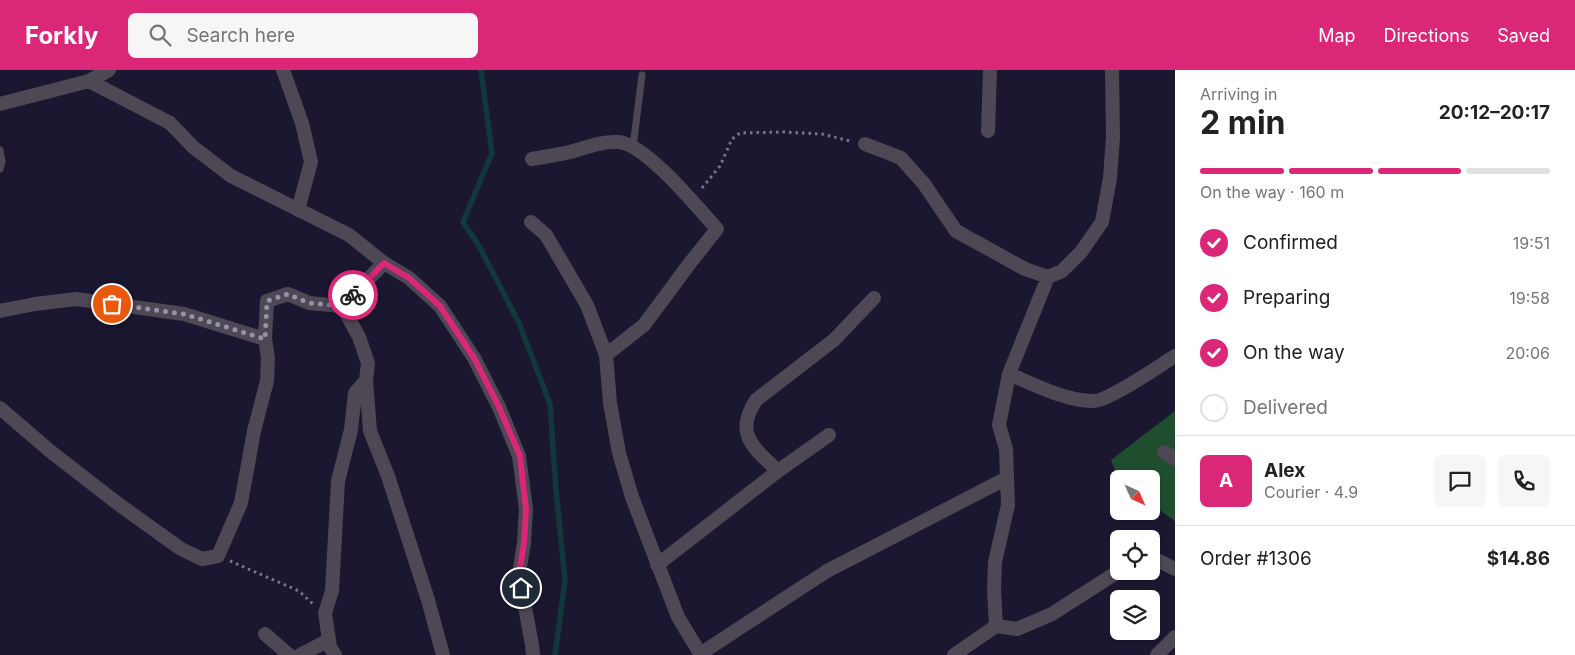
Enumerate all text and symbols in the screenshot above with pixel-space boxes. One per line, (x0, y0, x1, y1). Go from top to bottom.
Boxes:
search box (128, 13, 478, 58)
text: Forkly (25, 21, 98, 50)
icon: search (146, 21, 174, 49)
text: Search here (186, 24, 295, 47)
text: Map (1318, 25, 1356, 46)
text: Directions (1384, 25, 1469, 46)
text: Saved (1497, 25, 1550, 46)
text: Arriving in (1200, 84, 1277, 104)
text: 20:12–20:17 (1439, 101, 1550, 124)
text: 2 min (1200, 103, 1286, 142)
text: On the way · 160 m (1200, 182, 1344, 202)
icon: check (1200, 229, 1228, 257)
text: Confirmed (1243, 231, 1338, 254)
text: 19:51 (1513, 233, 1550, 253)
courier (328, 270, 378, 320)
icon: bike (339, 281, 367, 309)
pin (91, 283, 133, 325)
icon: check (1200, 284, 1228, 312)
text: Preparing (1243, 286, 1330, 309)
text: 19:58 (1509, 288, 1550, 308)
icon: bag (98, 290, 126, 318)
icon: check (1200, 339, 1228, 367)
text: On the way (1243, 341, 1345, 364)
text: 20:06 (1506, 343, 1550, 363)
text: Delivered (1243, 396, 1328, 419)
button: chat (1434, 455, 1486, 507)
button: phone (1498, 455, 1550, 507)
text: Alex (1264, 459, 1305, 482)
text: A (1219, 469, 1233, 492)
north arrow (1110, 470, 1160, 520)
map controls (1110, 470, 1160, 640)
text: Courier · 4.9 (1264, 482, 1358, 502)
button: locate (1110, 530, 1160, 580)
text: Order #1306 (1200, 547, 1312, 570)
text: $14.86 (1487, 547, 1550, 570)
pin (500, 567, 542, 609)
icon: home (507, 574, 535, 602)
button: layers (1110, 590, 1160, 640)

